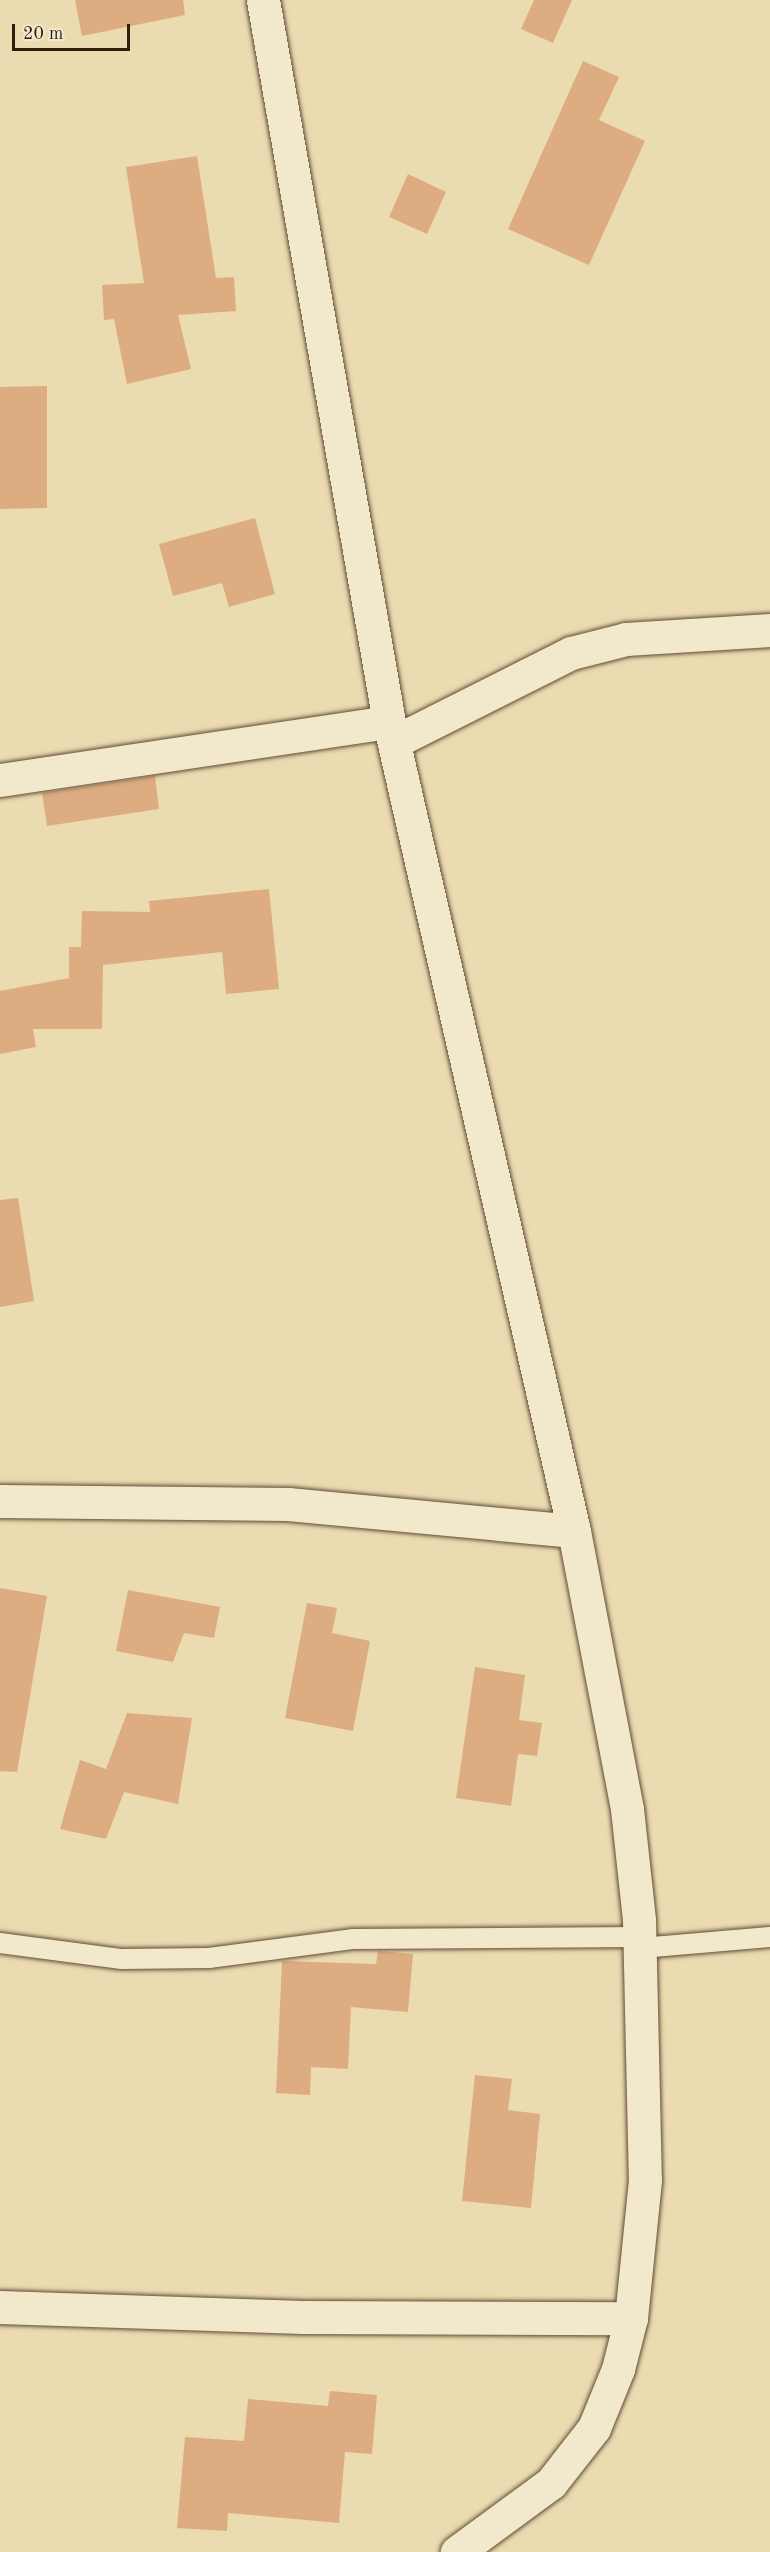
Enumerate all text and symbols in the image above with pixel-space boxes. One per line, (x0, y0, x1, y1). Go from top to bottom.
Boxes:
scale bar (15, 12, 134, 50)
text: 20 m (23, 25, 63, 43)

